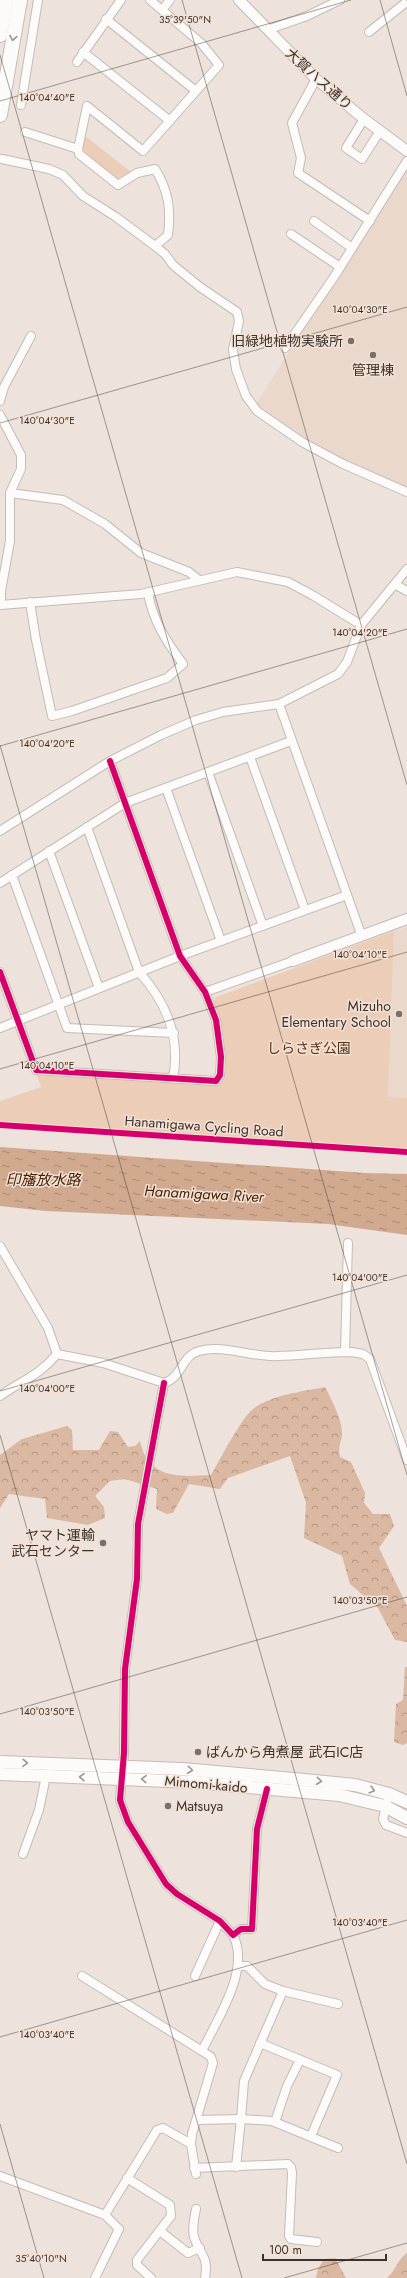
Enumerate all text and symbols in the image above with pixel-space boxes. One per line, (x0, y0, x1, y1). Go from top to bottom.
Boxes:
text: 35°39'50"N (159, 12, 211, 27)
one-way arrow (9, 35, 18, 42)
street label: 大賀ハス通り (281, 43, 357, 115)
text: 140°04'40"E (19, 90, 75, 105)
text: 140°04'30"E (332, 302, 388, 317)
place label: 旧緑地植物実験所 (231, 331, 343, 351)
marker: 旧緑地植物実験所 (346, 336, 356, 346)
marker: 管理棟 (368, 350, 378, 360)
place label: 管理棟 (352, 360, 394, 380)
text: 140°04'30"E (19, 413, 75, 428)
text: 140°04'20"E (332, 625, 388, 640)
text: 140°04'20"E (19, 736, 75, 751)
text: 140°04'10"E (333, 947, 387, 962)
place label: Mizuho Elementary School (281, 996, 391, 1032)
marker: Mizuho Elementary School (394, 1009, 404, 1019)
park label: しらさぎ公園 (267, 1038, 351, 1058)
text: 140°04'10"E (20, 1058, 74, 1073)
street label: Hanamigawa Cycling Road (124, 1110, 284, 1142)
water label: 印旛放水路 (5, 1169, 82, 1191)
water label: Hanamigawa River (144, 1180, 265, 1208)
text: 140°04'00"E (332, 1270, 388, 1285)
text: 140°04'00"E (19, 1381, 75, 1396)
place label: ヤマト運輸 武石センター (11, 1525, 95, 1561)
marker: ヤマト運輸 武石センター (98, 1538, 108, 1548)
text: 140°03'50"E (332, 1593, 388, 1608)
text: 140°03'50"E (19, 1704, 75, 1719)
place label: ばんから角煮屋 武石IC店 (206, 1742, 363, 1762)
marker: ばんから角煮屋 武石IC店 (193, 1747, 203, 1757)
one-way arrow (22, 1759, 28, 1768)
one-way arrow (187, 1765, 193, 1774)
street label: Mimomi-kaido (164, 1770, 249, 1798)
one-way arrow (79, 1773, 85, 1782)
one-way arrow (141, 1775, 147, 1784)
one-way arrow (316, 1777, 322, 1786)
one-way arrow (369, 1785, 376, 1794)
place label: Matsuya (176, 1796, 223, 1816)
marker: Matsuya (163, 1801, 173, 1811)
text: 140°03'40"E (332, 1915, 388, 1930)
text: 140°03'40"E (19, 2027, 75, 2042)
scale bar (263, 2236, 386, 2262)
text: 100 m (269, 2241, 302, 2259)
text: 35°40'10"N (15, 2251, 67, 2266)

